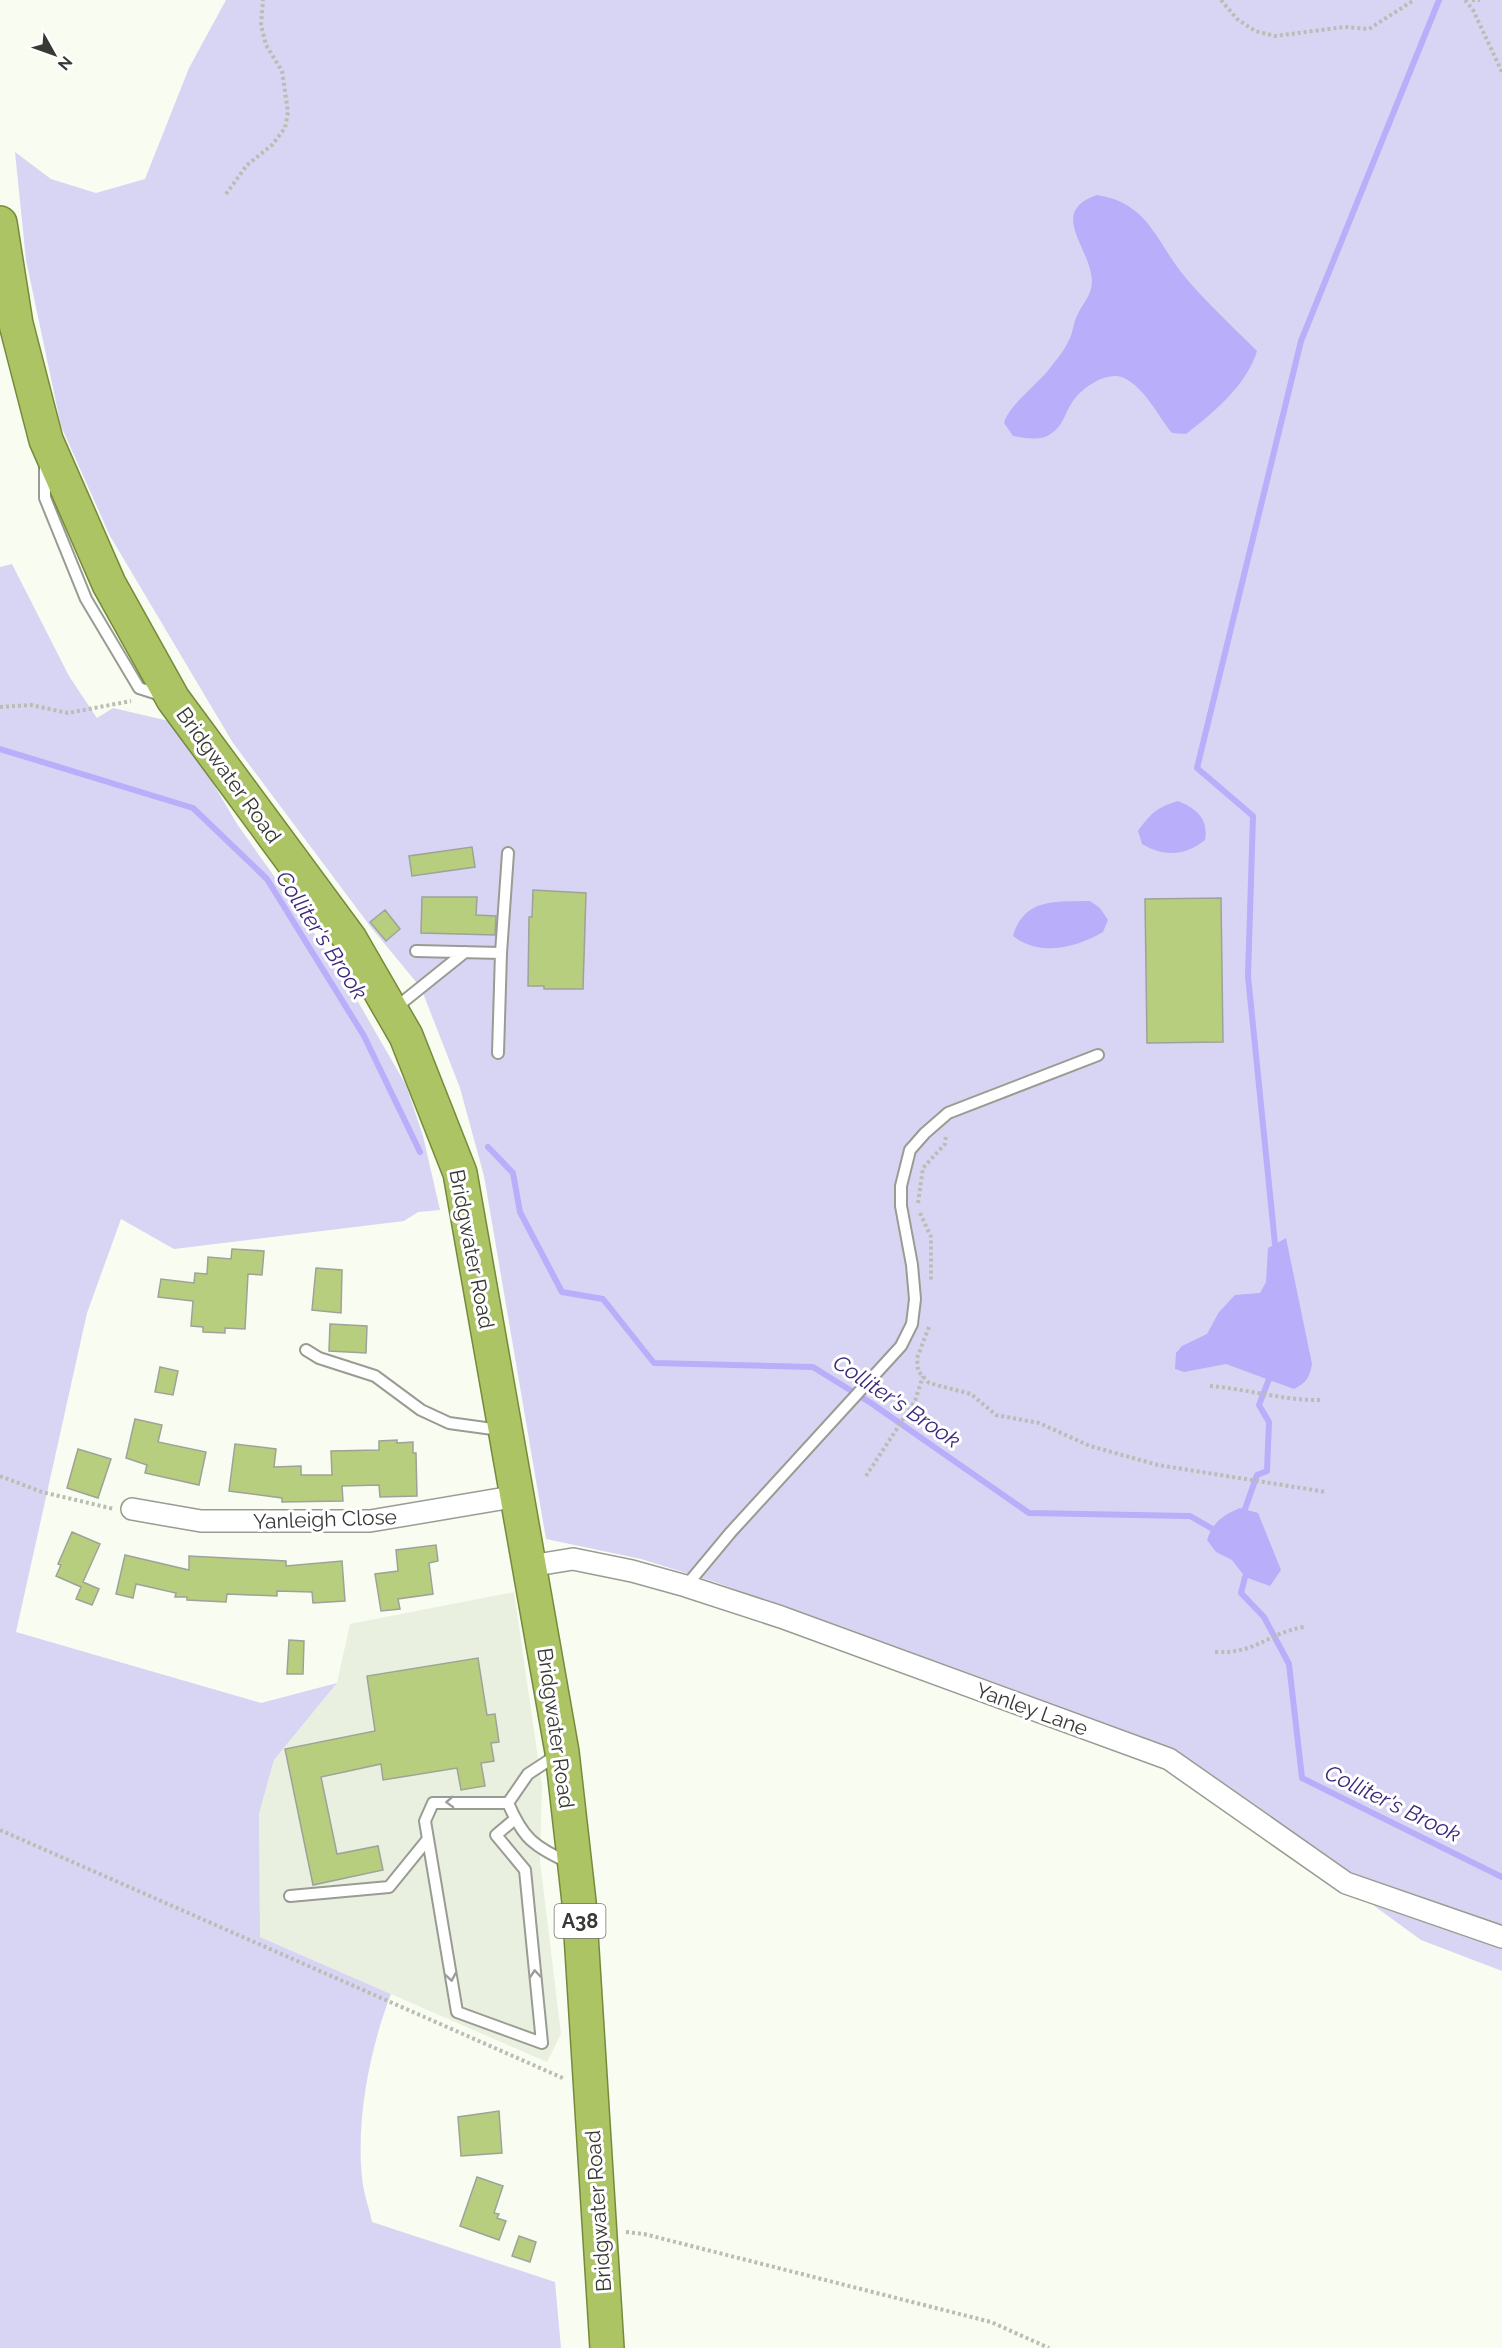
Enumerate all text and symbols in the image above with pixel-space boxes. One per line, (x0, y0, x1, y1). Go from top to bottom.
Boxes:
north arrow (24, 24, 84, 84)
text: N (54, 53, 76, 74)
street label: Bridgwater Road (171, 702, 287, 848)
water label: Colliter's Brook (271, 866, 373, 1004)
street label: Bridgwater Road (444, 1167, 500, 1331)
water label: Colliter's Brook (828, 1349, 966, 1453)
street label: Yanleigh Close (253, 1504, 397, 1534)
street label: Bridgwater Road (532, 1646, 580, 1810)
street label: Yanley Lane (972, 1677, 1092, 1741)
water label: Colliter's Brook (1321, 1759, 1465, 1847)
one-way arrow (446, 1795, 455, 1808)
road number: A38 (554, 1904, 606, 1938)
one-way arrow (529, 1970, 542, 1979)
one-way arrow (444, 1972, 456, 1981)
street label: Bridgwater Road (580, 2129, 616, 2293)

